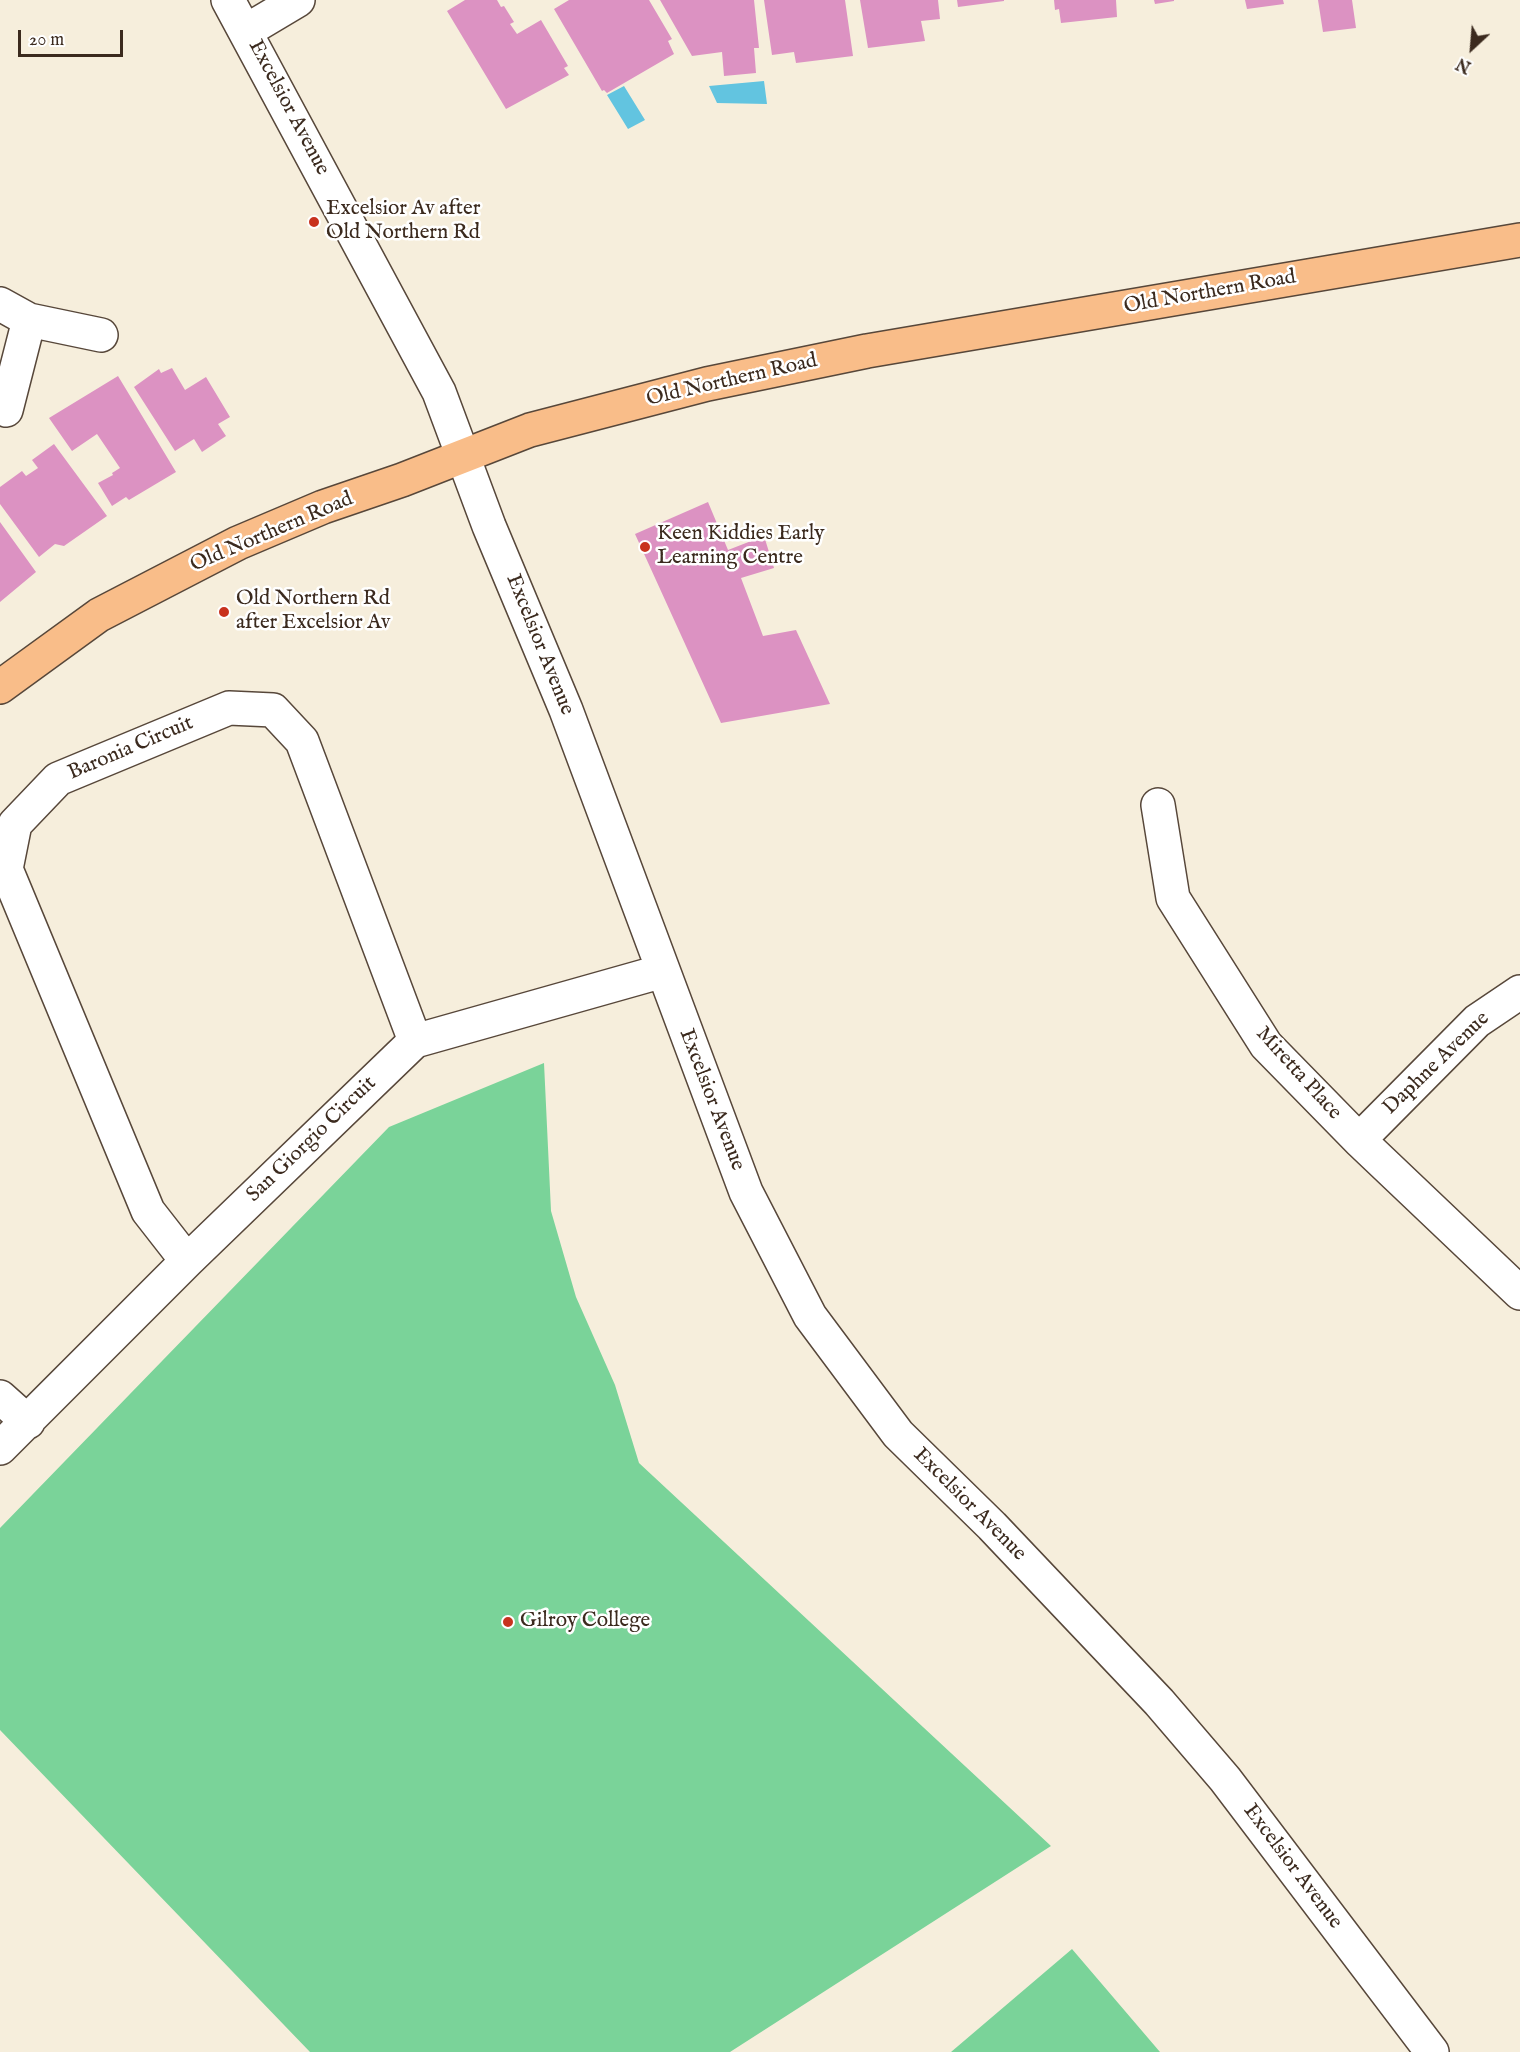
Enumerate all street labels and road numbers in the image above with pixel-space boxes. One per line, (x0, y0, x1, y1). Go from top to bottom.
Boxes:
street label: Excelsior Avenue (242, 36, 334, 180)
street label: Old Northern Road (1122, 265, 1298, 321)
street label: Old Northern Road (644, 349, 820, 413)
street label: Old Northern Road (187, 487, 357, 579)
street label: Excelsior Avenue (499, 571, 579, 719)
street label: Baronia Circuit (65, 711, 197, 787)
street label: Daphne Avenue (1379, 1007, 1495, 1121)
street label: Miretta Place (1250, 1022, 1346, 1126)
street label: Excelsior Avenue (672, 1026, 750, 1174)
street label: San Giorgio Circuit (242, 1072, 382, 1208)
street label: Excelsior Avenue (907, 1443, 1031, 1567)
street label: Excelsior Avenue (1237, 1800, 1347, 1934)

